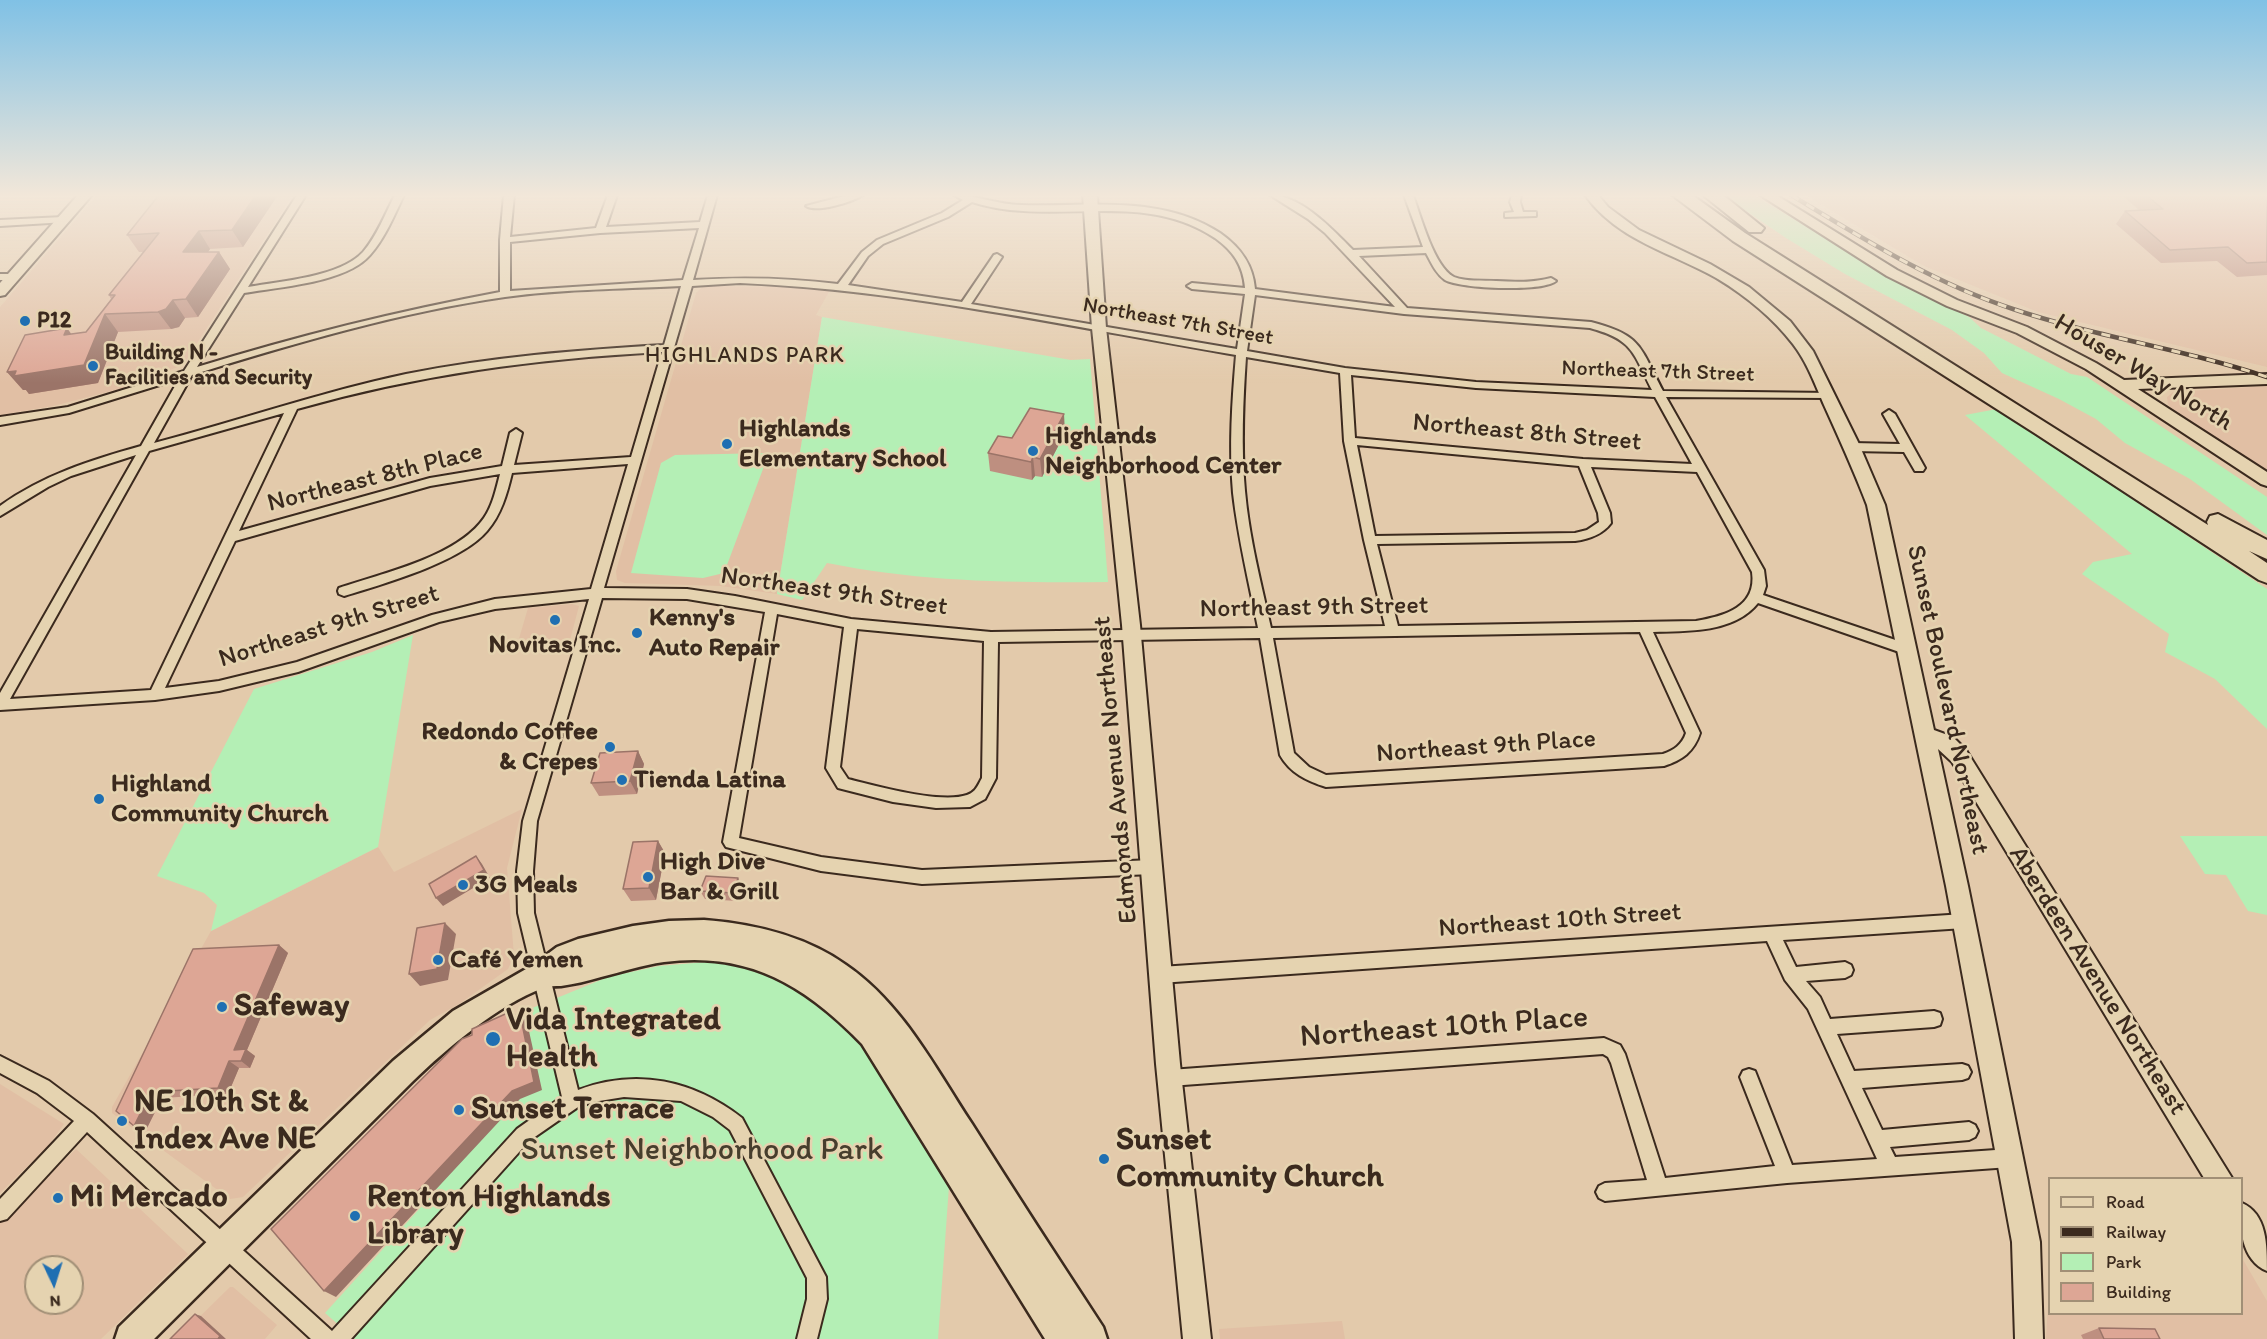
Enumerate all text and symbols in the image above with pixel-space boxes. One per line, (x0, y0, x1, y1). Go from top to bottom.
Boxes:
street label: Northeast 7th Street (1081, 292, 1275, 352)
street label: Houser Way North (2048, 307, 2238, 439)
place label: P12 (37, 308, 71, 334)
marker: P12 (18, 314, 32, 328)
place label: Building N - Facilities and Security (105, 340, 312, 392)
district label: HIGHLANDS PARK (645, 343, 845, 369)
street label: Northeast 7th Street (1561, 355, 1755, 389)
marker: Building N - Facilities and Security (86, 359, 100, 373)
street label: Northeast 8th Street (1411, 407, 1643, 459)
place label: Highlands Elementary School (739, 413, 946, 474)
place label: Highlands Neighborhood Center (1045, 420, 1281, 482)
street label: Northeast 8th Place (264, 436, 486, 520)
marker: Highlands Elementary School (720, 437, 734, 451)
marker: Highlands Neighborhood Center (1026, 444, 1040, 458)
street label: Sunset Boulevard Northeast (1899, 542, 1995, 858)
street label: Northeast 9th Street (718, 561, 950, 623)
street label: Northeast 9th Street (215, 579, 443, 675)
street label: Northeast 9th Street (1199, 590, 1429, 626)
place label: Kenny's Auto Repair (649, 602, 780, 664)
marker: Novitas Inc. (548, 613, 562, 627)
street label: Edmonds Avenue Northeast (1087, 615, 1145, 925)
marker: Kenny's Auto Repair (630, 626, 644, 640)
place label: Novitas Inc. (489, 629, 621, 661)
place label: Redondo Coffee & Crepes (422, 716, 598, 778)
street label: Northeast 9th Place (1375, 724, 1597, 770)
marker: Redondo Coffee & Crepes (603, 740, 617, 754)
place label: Tienda Latina (634, 764, 786, 796)
place label: Highland Community Church (111, 768, 328, 830)
marker: Tienda Latina (615, 773, 629, 787)
marker: Highland Community Church (92, 792, 106, 806)
street label: Aberdeen Avenue Northeast (2001, 841, 2193, 1121)
place label: High Dive Bar & Grill (660, 846, 779, 908)
place label: 3G Meals (475, 869, 578, 901)
marker: High Dive Bar & Grill (641, 870, 655, 884)
marker: 3G Meals (456, 878, 470, 892)
street label: Northeast 10th Street (1437, 897, 1683, 945)
place label: Café Yemen (450, 944, 583, 976)
marker: Café Yemen (431, 953, 445, 967)
place label: Safeway (234, 988, 349, 1026)
street label: Northeast 10th Place (1299, 999, 1589, 1057)
marker: Safeway (215, 1000, 229, 1014)
place label: Vida Integrated Health (506, 1002, 721, 1077)
marker: Vida Integrated Health (484, 1030, 502, 1048)
place label: NE 10th St & Index Ave NE (134, 1084, 316, 1159)
place label: Sunset Terrace (471, 1091, 674, 1129)
marker: Sunset Terrace (452, 1103, 466, 1117)
marker: NE 10th St & Index Ave NE (115, 1114, 129, 1128)
place label: Sunset Community Church (1116, 1122, 1383, 1197)
park label: Sunset Neighborhood Park (521, 1132, 883, 1170)
marker: Sunset Community Church (1097, 1152, 1111, 1166)
legend (2048, 1177, 2243, 1315)
place label: Mi Mercado (70, 1179, 228, 1217)
place label: Renton Highlands Library (367, 1179, 611, 1254)
marker: Mi Mercado (51, 1191, 65, 1205)
text: Road (2106, 1191, 2145, 1213)
marker: Renton Highlands Library (348, 1209, 362, 1223)
text: Railway (2106, 1221, 2166, 1243)
text: Park (2106, 1251, 2141, 1273)
north arrow (24, 1255, 84, 1315)
text: Building (2106, 1281, 2171, 1303)
text: N (49, 1292, 61, 1311)

